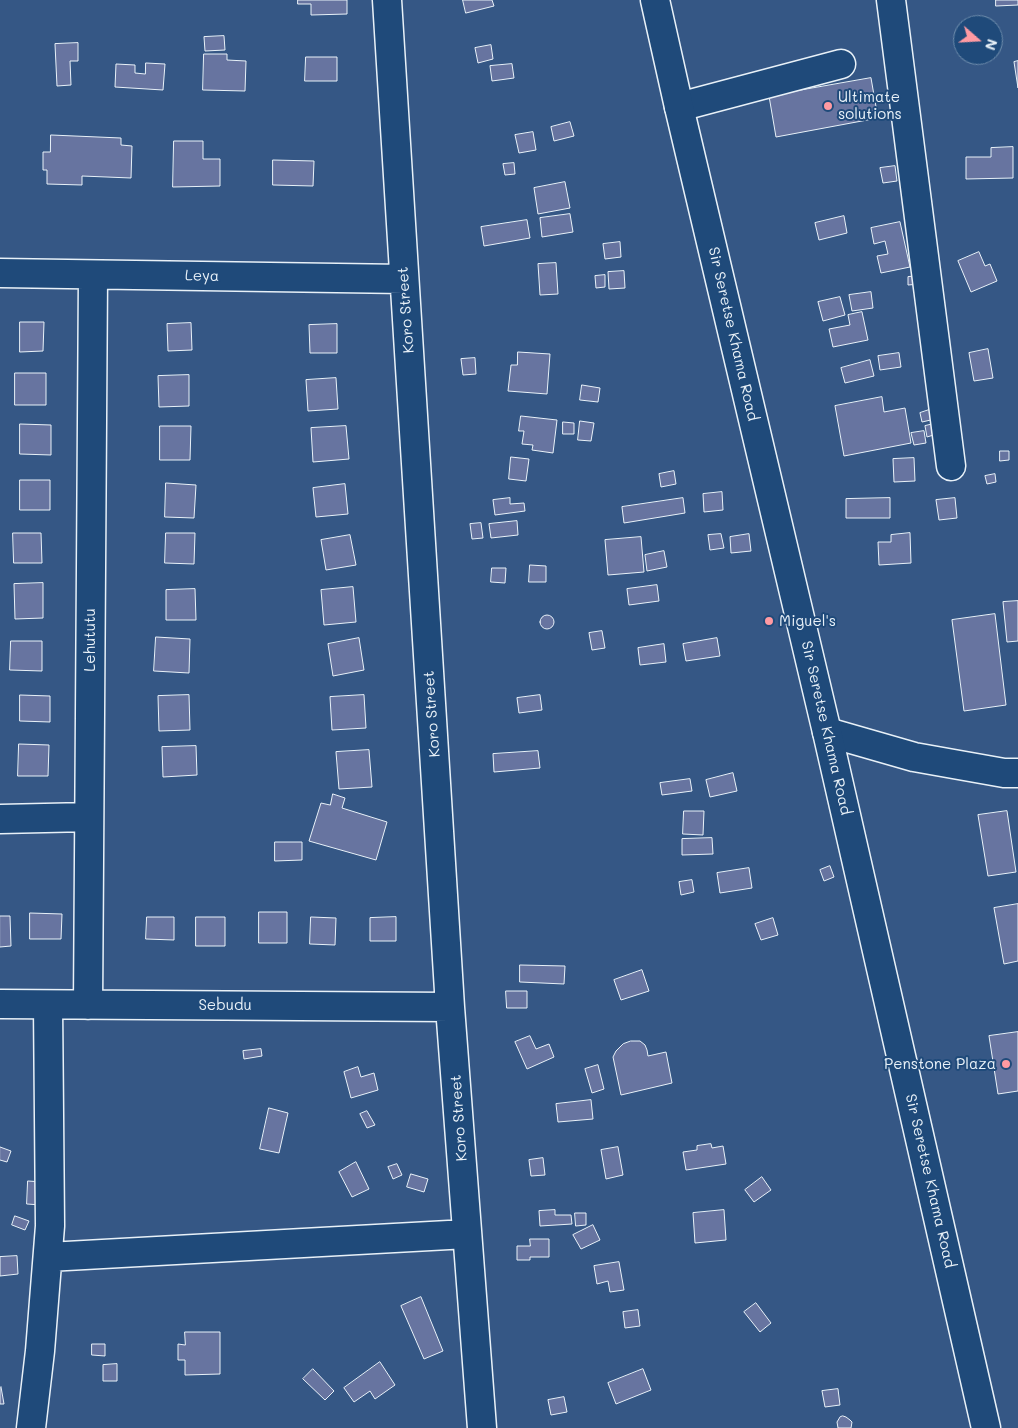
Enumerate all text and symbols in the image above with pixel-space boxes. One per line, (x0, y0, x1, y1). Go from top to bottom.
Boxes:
north arrow (953, 15, 1003, 65)
text: N (981, 37, 1002, 53)
place label: Ultimate solutions (838, 88, 902, 123)
marker: Ultimate solutions (822, 100, 834, 112)
street label: Sir Seretse Khama Road (704, 245, 762, 423)
street label: Koro Street (394, 266, 418, 354)
street label: Leya (185, 267, 219, 285)
street label: Lehututu (81, 608, 99, 672)
place label: Miguel's (779, 612, 836, 630)
marker: Miguel's (763, 615, 775, 627)
street label: Sir Seretse Khama Road (797, 639, 855, 817)
street label: Koro Street (420, 670, 444, 758)
street label: Sebudu (198, 996, 252, 1014)
place label: Penstone Plaza (884, 1055, 996, 1073)
marker: Penstone Plaza (1000, 1058, 1012, 1070)
street label: Koro Street (447, 1074, 471, 1162)
street label: Sir Seretse Khama Road (901, 1092, 959, 1270)

